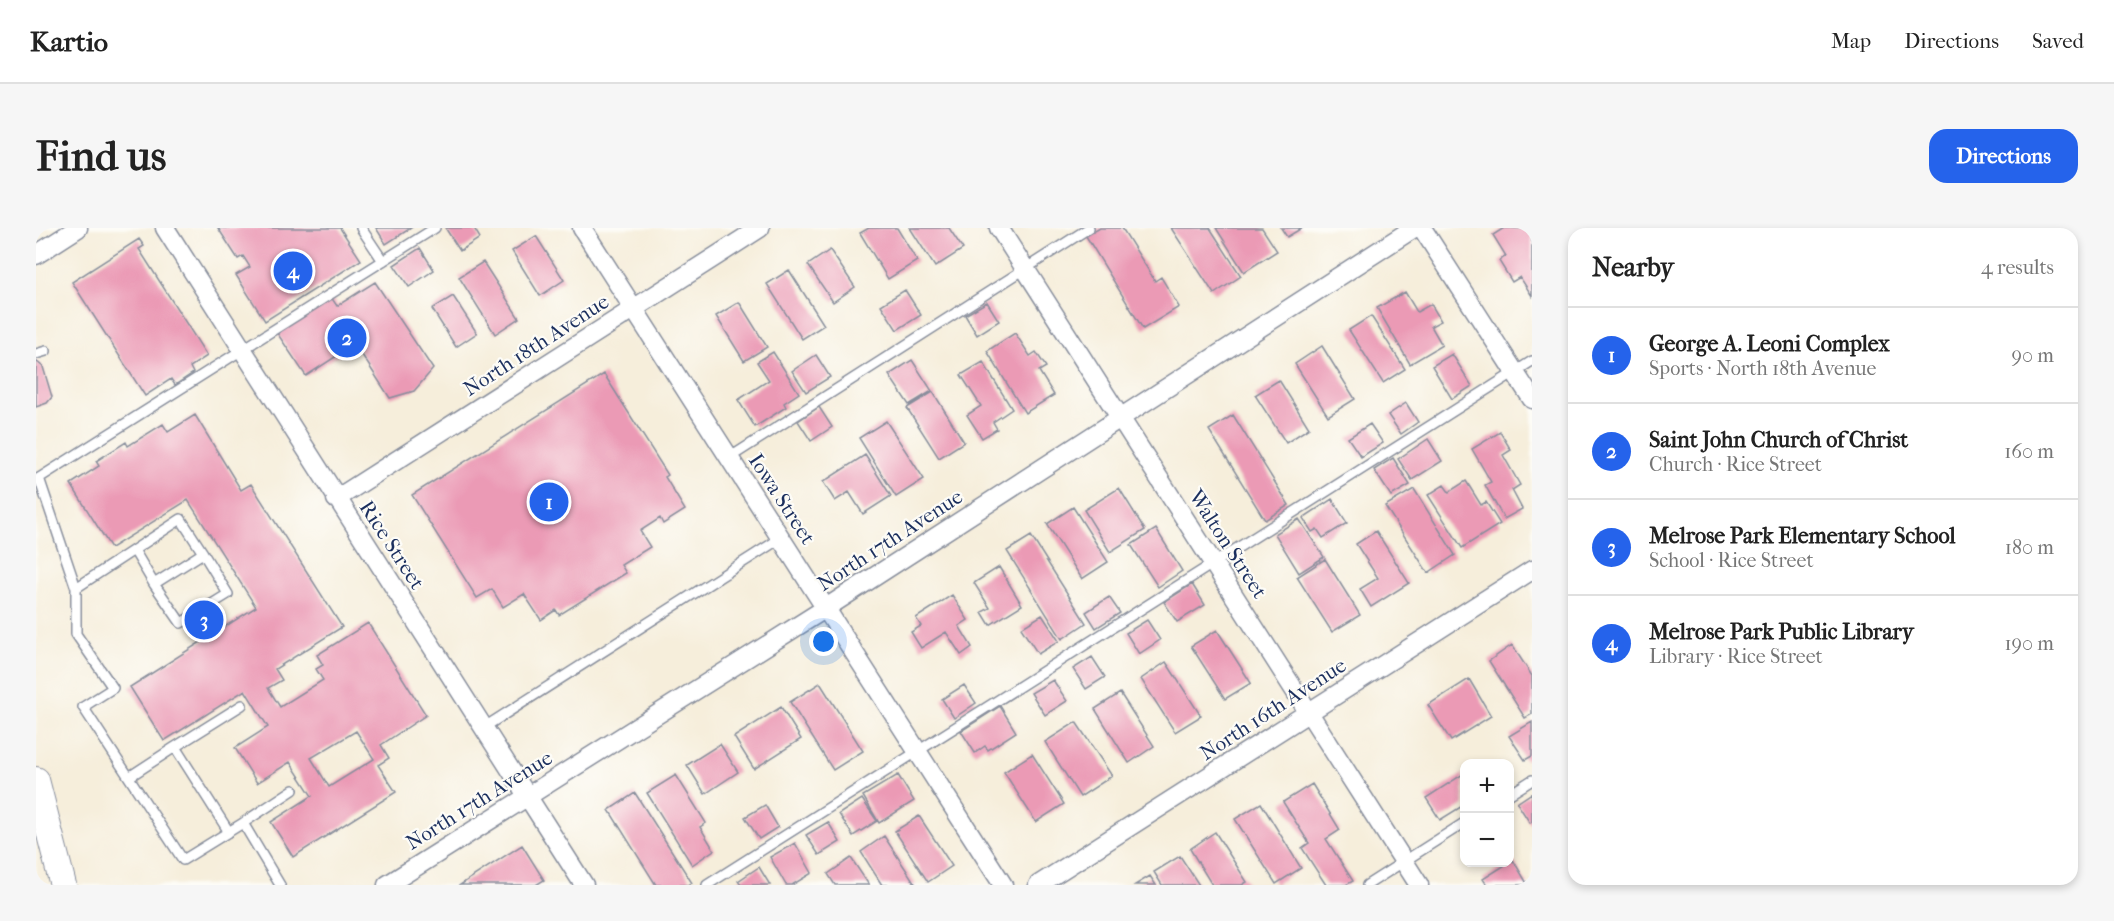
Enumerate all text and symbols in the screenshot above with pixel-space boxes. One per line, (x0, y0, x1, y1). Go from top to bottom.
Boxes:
text: Kartio (30, 25, 108, 58)
text: Map (1831, 29, 1871, 53)
text: Directions (1904, 29, 1999, 53)
text: Saved (2032, 29, 2084, 53)
button: Directions (1929, 129, 2078, 183)
text: Find us (36, 132, 166, 181)
pin: 4 (274, 248, 312, 294)
text: Nearby (1592, 252, 1674, 283)
text: 4 results (1981, 256, 2054, 279)
street label: North 18th Avenue (459, 289, 613, 401)
pin: 2 (328, 316, 366, 360)
text: George A. Leoni Complex (1649, 331, 1890, 357)
text: 1 (1608, 344, 1615, 367)
text: 90 m (2012, 344, 2054, 367)
text: Sports · North 18th Avenue (1649, 357, 1876, 380)
text: Saint John Church of Christ (1649, 427, 1908, 453)
text: 2 (1606, 440, 1617, 463)
text: 160 m (2004, 440, 2054, 463)
street label: Iowa Street (744, 449, 820, 549)
text: Church · Rice Street (1649, 453, 1822, 476)
pin: 1 (530, 480, 568, 524)
street label: North 17th Avenue (813, 484, 967, 596)
street label: Walton Street (1183, 484, 1272, 603)
street label: Rice Street (354, 496, 430, 594)
text: Melrose Park Elementary School (1649, 523, 1955, 549)
text: 3 (1607, 536, 1616, 559)
text: 180 m (2005, 536, 2054, 559)
text: School · Rice Street (1649, 549, 1814, 572)
pin: 3 (184, 598, 224, 642)
text: Melrose Park Public Library (1649, 619, 1914, 645)
your location (809, 627, 838, 656)
text: 4 (1606, 632, 1617, 655)
text: 190 m (2004, 632, 2054, 655)
text: Library · Rice Street (1649, 645, 1823, 668)
street label: North 16th Avenue (1195, 653, 1351, 765)
street label: North 17th Avenue (401, 745, 557, 855)
map controls (1460, 759, 1514, 867)
button: + (1460, 759, 1514, 813)
button: − (1460, 813, 1514, 867)

